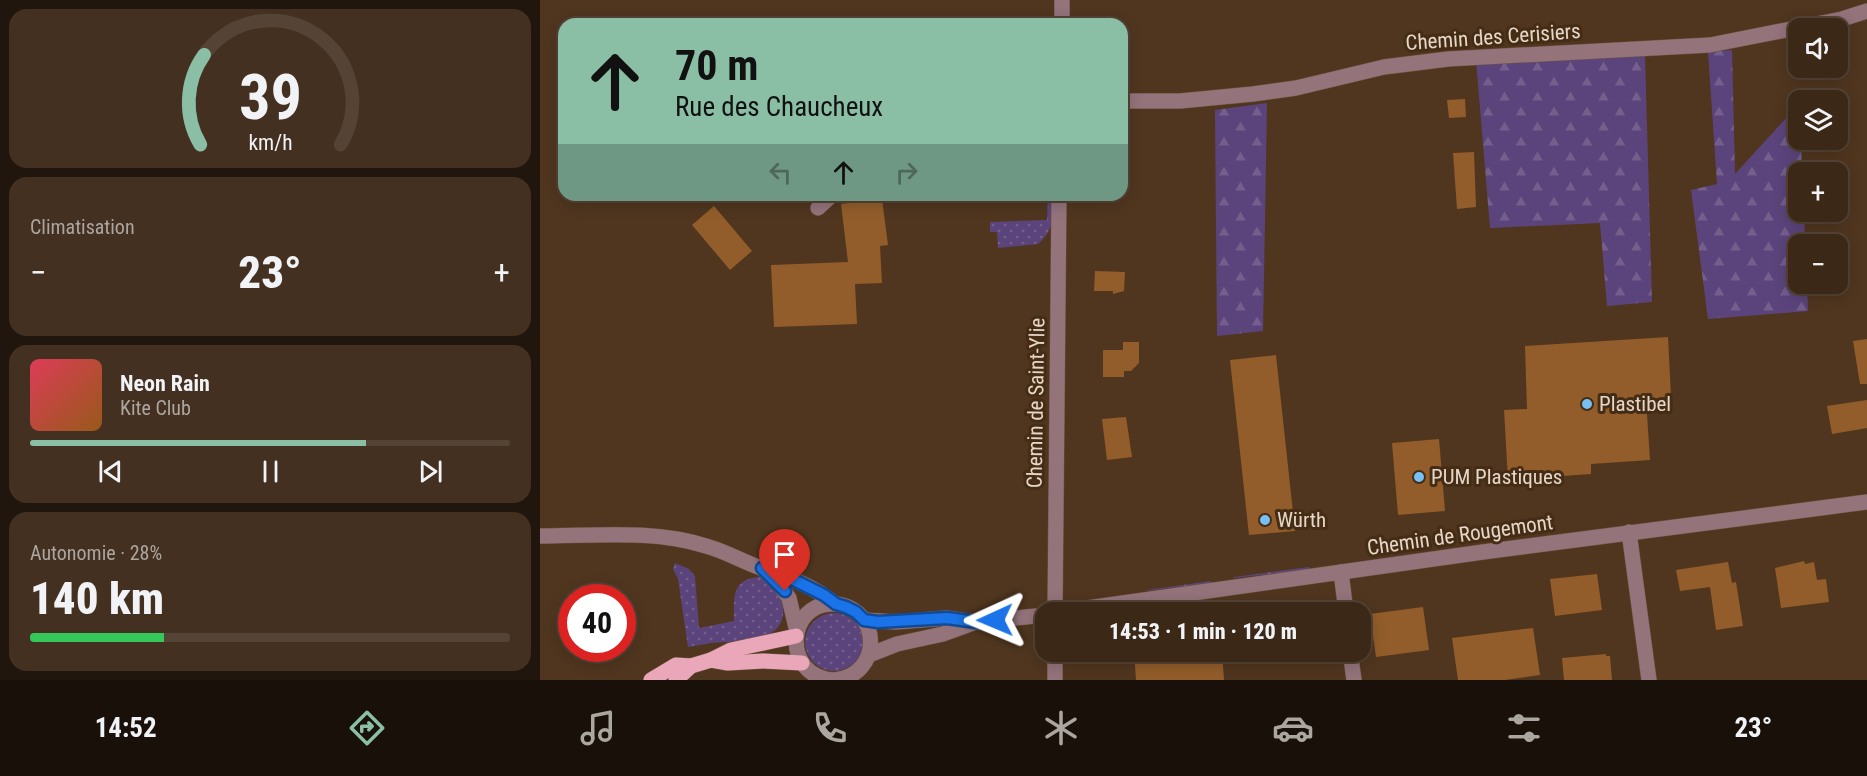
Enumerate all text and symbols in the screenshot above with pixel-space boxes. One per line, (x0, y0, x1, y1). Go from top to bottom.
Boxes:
map controls (1788, 18, 1848, 294)
button: sound (1788, 18, 1848, 78)
street label: Chemin des Cerisiers (1405, 19, 1581, 55)
text: 70 m (675, 41, 758, 90)
icon: ahead (576, 42, 654, 120)
text: 39 (238, 62, 302, 135)
button: layers (1788, 90, 1848, 150)
text: Rue des Chaucheux (675, 91, 883, 123)
text: km/h (248, 131, 292, 156)
icon: left (764, 156, 797, 189)
icon: ahead (827, 156, 860, 189)
icon: right (890, 156, 923, 189)
button: + (1788, 162, 1848, 222)
text: Climatisation (30, 215, 135, 239)
button: − (1788, 234, 1848, 294)
text: 23° (238, 246, 302, 299)
text: − (30, 253, 47, 292)
text: + (494, 253, 510, 292)
street label: Chemin de Saint-Ylie (1023, 317, 1049, 488)
text: Neon Rain (120, 371, 210, 396)
place label: Plastibel (1599, 392, 1671, 416)
text: Kite Club (120, 396, 191, 420)
marker: Plastibel (1580, 397, 1594, 411)
icon: previous (94, 455, 127, 488)
icon: pause (254, 455, 287, 488)
icon: next (414, 455, 447, 488)
place label: PUM Plastiques (1431, 465, 1562, 489)
marker: PUM Plastiques (1412, 470, 1426, 484)
place label: Würth (1277, 508, 1326, 532)
street label: Chemin de Rougemont (1366, 510, 1554, 560)
marker: Würth (1258, 513, 1272, 527)
pin (759, 529, 810, 591)
icon: arrive (768, 538, 801, 571)
text: Autonomie · 28% (30, 541, 162, 565)
text: 140 km (30, 572, 164, 625)
speed limit sign: 40 (558, 584, 636, 662)
position arrow (963, 588, 1027, 652)
text: 14:53 · 1 min · 120 m (1109, 619, 1297, 644)
icon: directions (346, 707, 388, 749)
icon: music (577, 707, 619, 749)
icon: phone (809, 707, 851, 749)
icon: climate (1040, 707, 1082, 749)
icon: car (1272, 707, 1314, 749)
icon: filters (1503, 707, 1545, 749)
text: 14:52 (95, 712, 157, 744)
text: 23° (1734, 712, 1772, 744)

